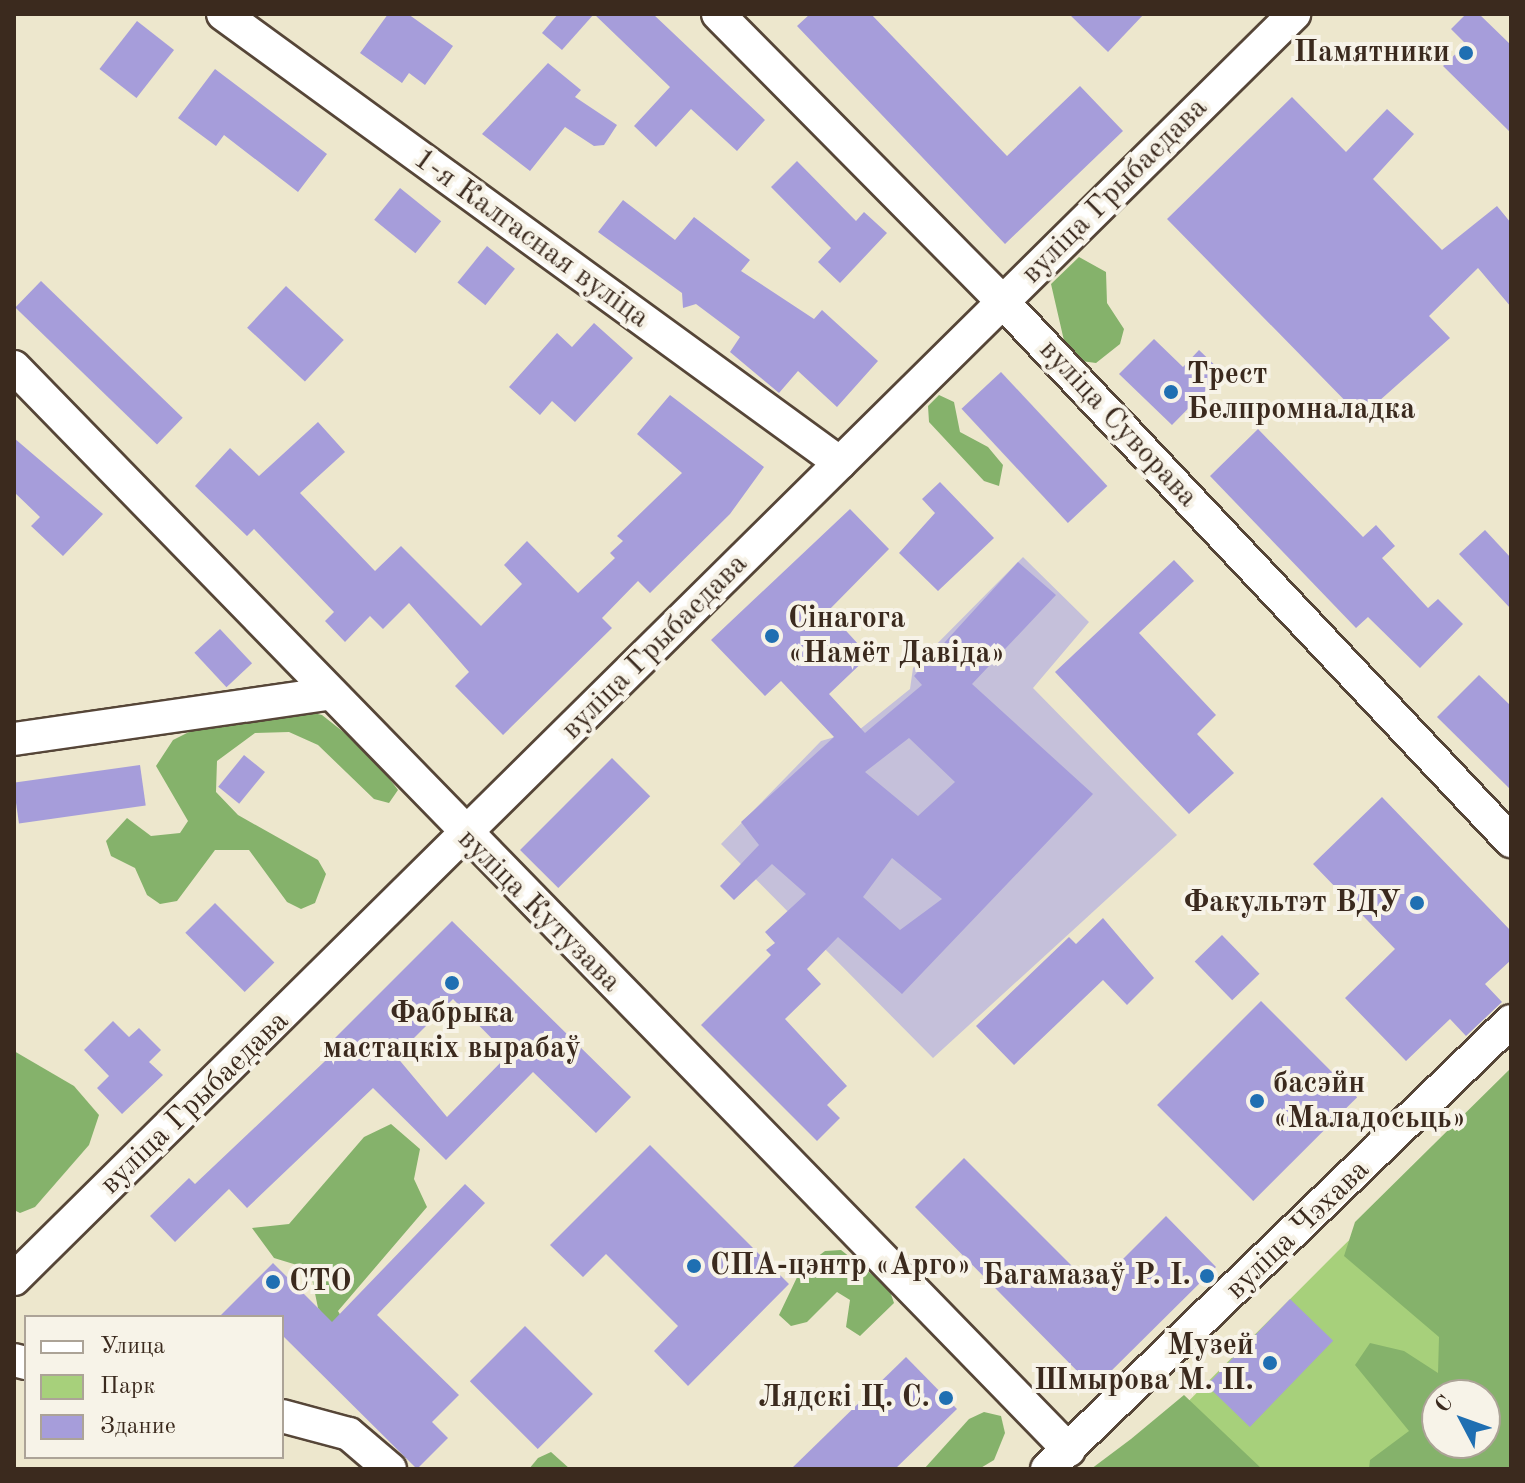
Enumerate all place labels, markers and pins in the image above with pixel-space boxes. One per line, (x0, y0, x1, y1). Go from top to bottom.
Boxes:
place label: Памятники (1294, 35, 1450, 71)
marker: Памятники (1457, 44, 1475, 62)
place label: Трест Белпромналадка (1187, 357, 1415, 428)
marker: Трест Белпромналадка (1162, 383, 1180, 401)
place label: Сінагога «Намёт Давіда» (788, 601, 1005, 672)
marker: Сінагога «Намёт Давіда» (763, 627, 781, 645)
place label: Факультэт ВДУ (1183, 885, 1401, 921)
marker: Факультэт ВДУ (1408, 894, 1426, 912)
marker: Фабрыка мастацкіх вырабаў (443, 974, 461, 992)
place label: Фабрыка мастацкіх вырабаў (323, 996, 581, 1066)
place label: басэйн «Маладосьць» (1273, 1066, 1466, 1136)
marker: басэйн «Маладосьць» (1248, 1092, 1266, 1110)
place label: СПА-цэнтр «Арго» (710, 1248, 971, 1284)
marker: СПА-цэнтр «Арго» (685, 1257, 703, 1275)
place label: Багамазаў Р. І. (982, 1258, 1191, 1294)
place label: СТО (289, 1264, 352, 1300)
marker: Багамазаў Р. І. (1198, 1267, 1216, 1285)
marker: СТО (264, 1273, 282, 1291)
place label: Музей Шмырова М. П. (1034, 1328, 1254, 1398)
marker: Музей Шмырова М. П. (1261, 1354, 1279, 1372)
place label: Лядскі Ц. С. (758, 1380, 930, 1416)
marker: Лядскі Ц. С. (937, 1389, 955, 1407)

